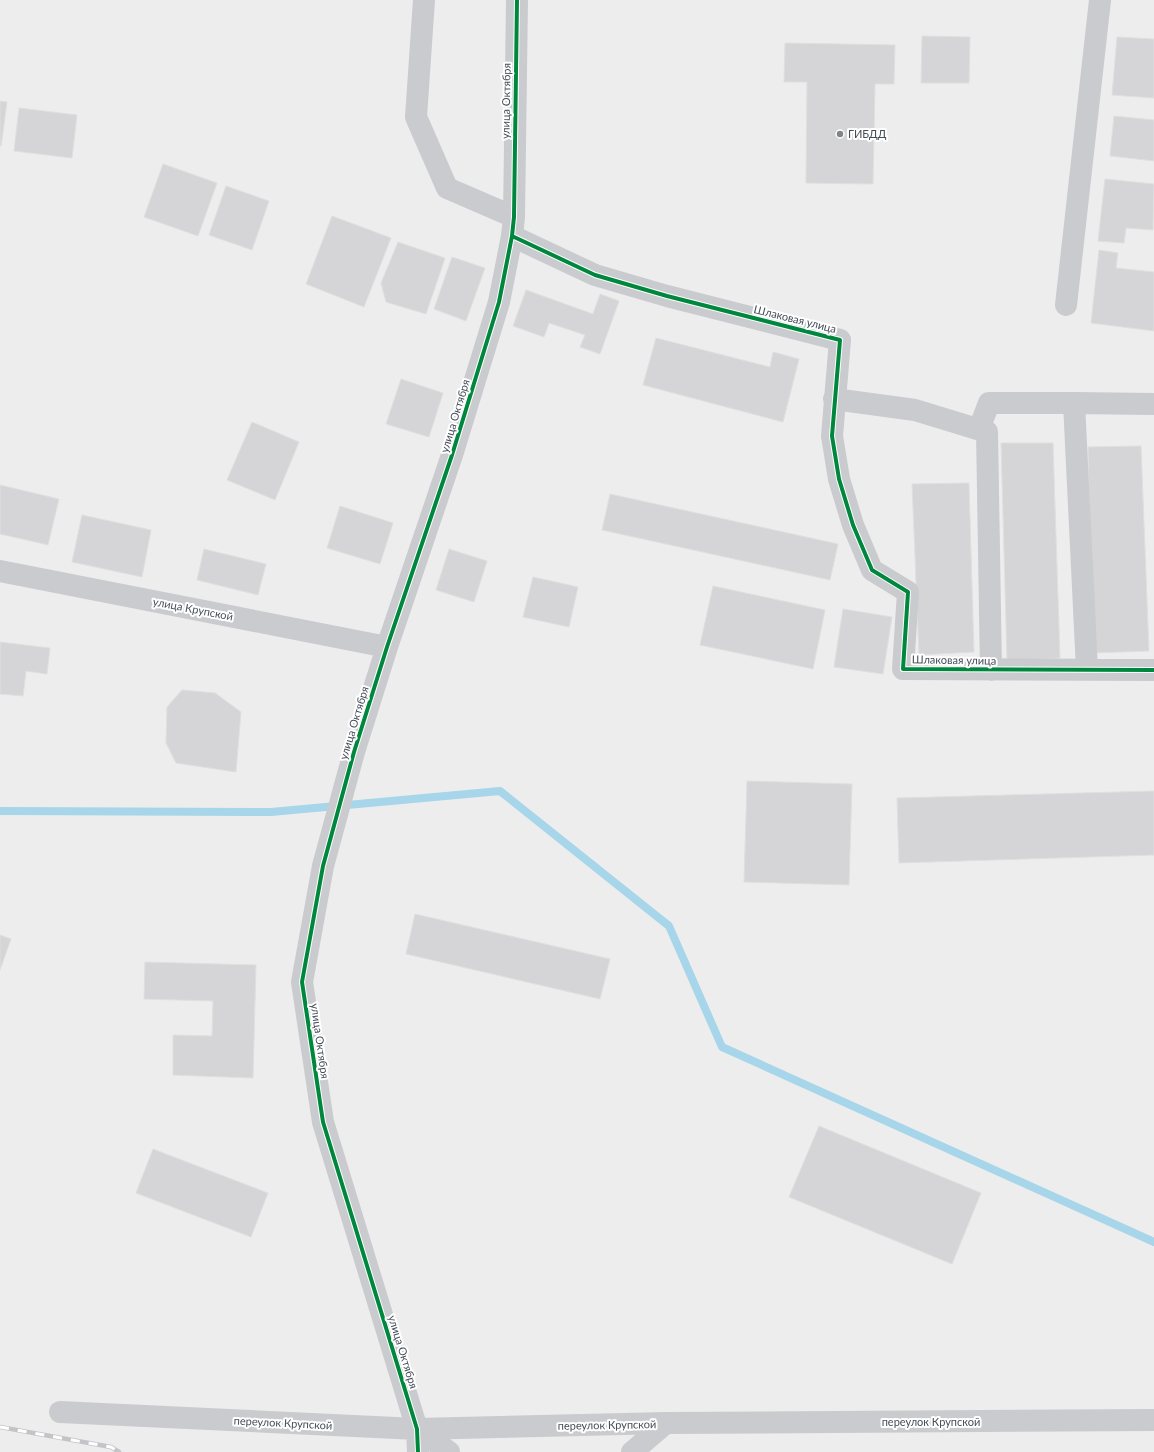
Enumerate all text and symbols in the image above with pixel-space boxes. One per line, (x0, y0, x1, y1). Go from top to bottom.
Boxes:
street label: улица Октября (498, 63, 513, 139)
place label: ГИБДД (848, 127, 887, 140)
marker: ГИБДД (835, 129, 845, 139)
street label: Шлаковая улица (753, 302, 838, 335)
street label: улица Октября (437, 378, 472, 454)
street label: улица Крупской (152, 594, 234, 623)
street label: Шлаковая улица (912, 652, 996, 667)
street label: улица Октября (336, 685, 371, 761)
street label: улица Октября (309, 1002, 332, 1079)
street label: улица Октября (386, 1314, 421, 1390)
street label: переулок Крупской (233, 1413, 333, 1432)
street label: переулок Крупской (882, 1415, 980, 1428)
street label: переулок Крупской (558, 1417, 656, 1432)

